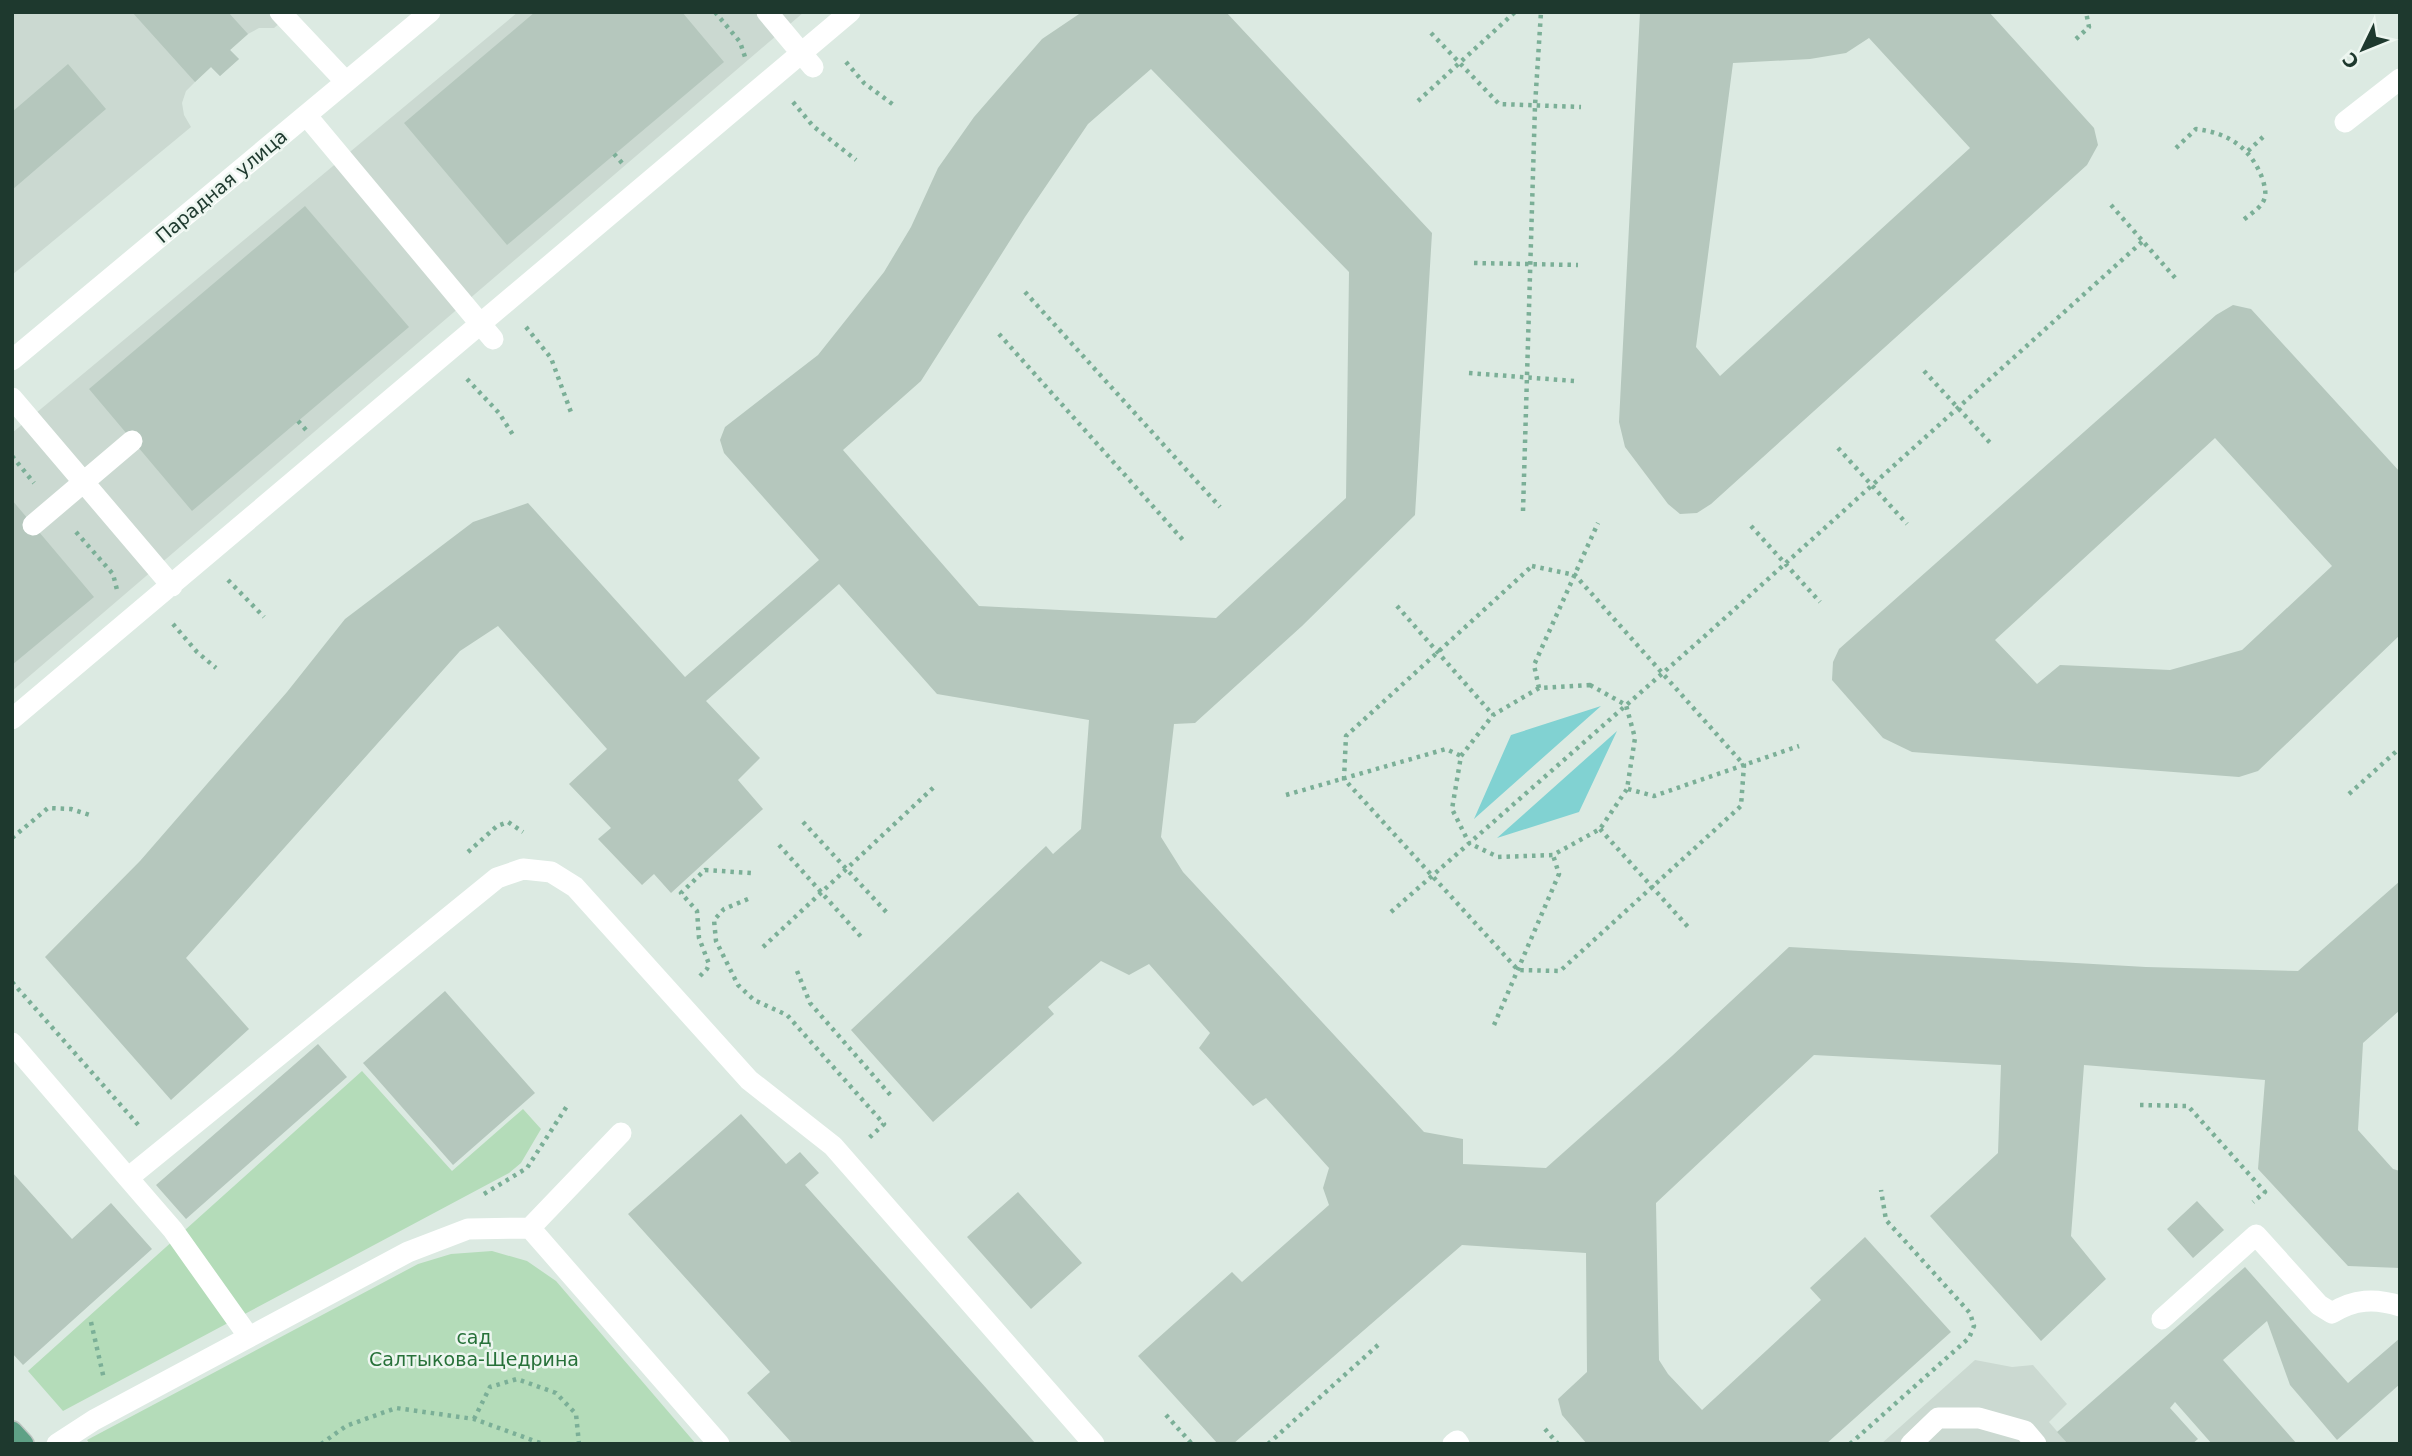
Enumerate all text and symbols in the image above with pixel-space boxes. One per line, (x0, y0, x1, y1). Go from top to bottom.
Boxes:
north arrow (2328, 14, 2398, 84)
text: С (2338, 48, 2363, 73)
street label: Парадная улица (151, 125, 291, 247)
park label: сад Салтыкова-Щедрина (369, 1326, 579, 1370)

